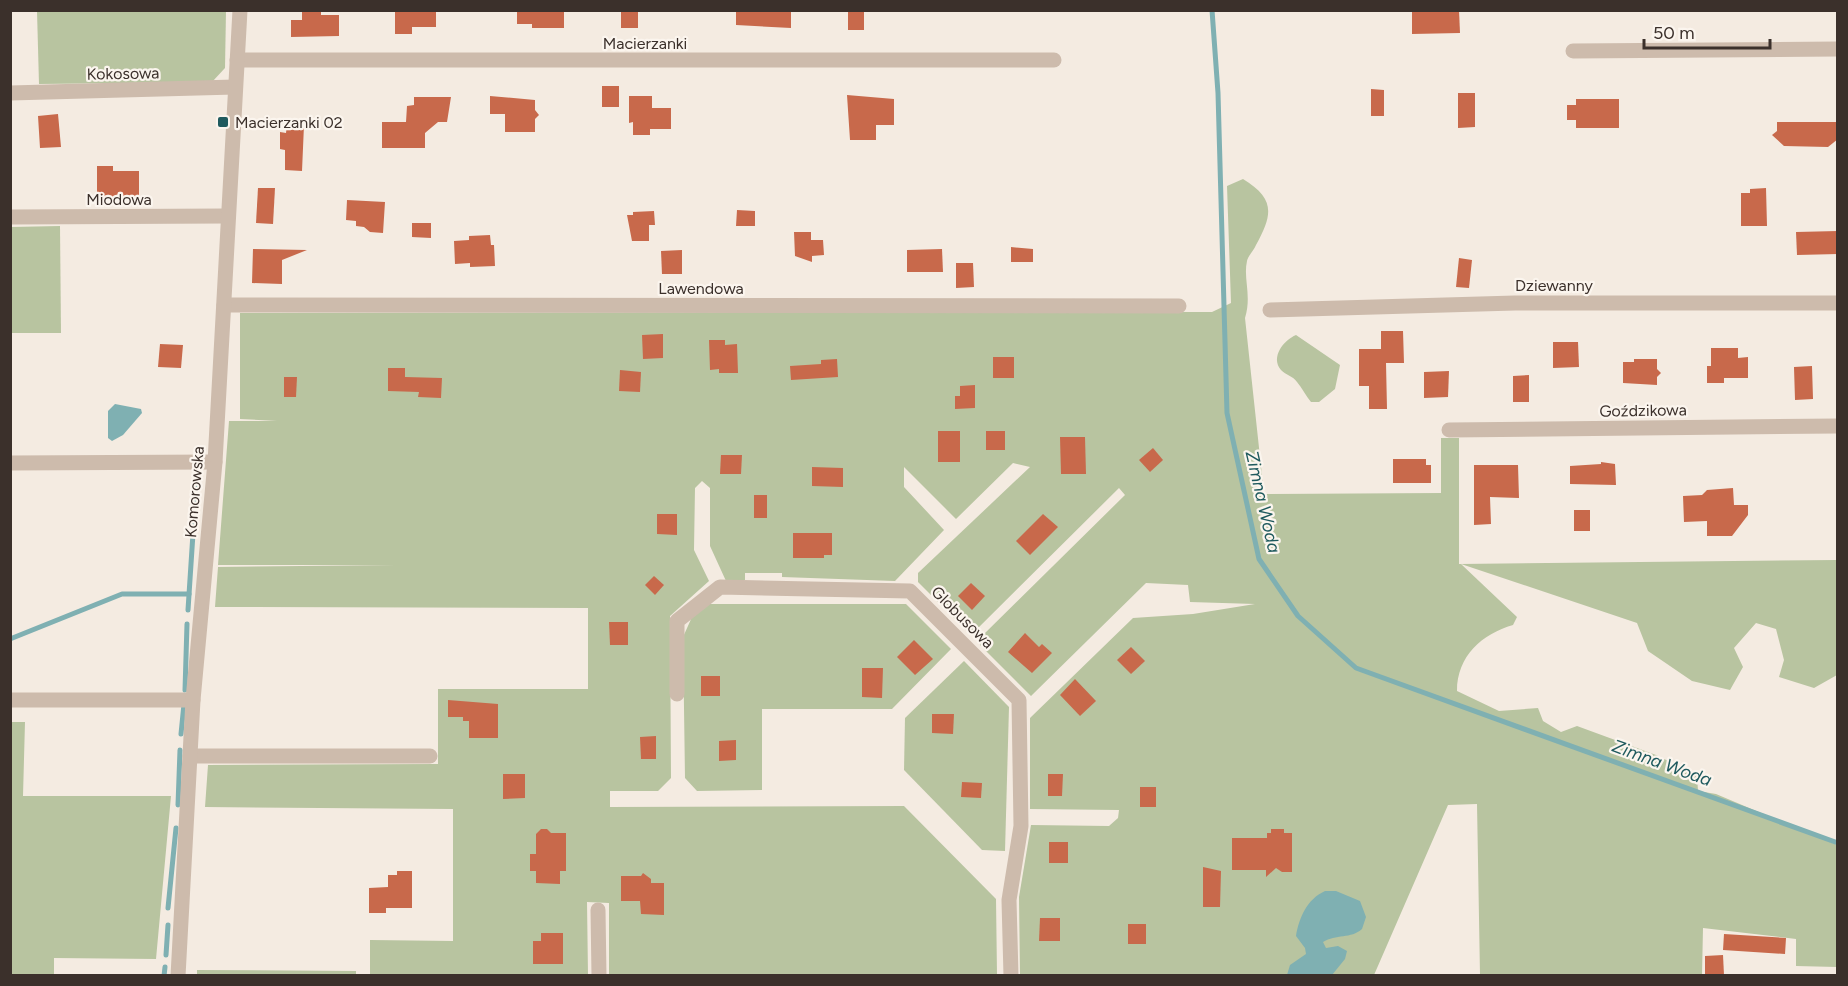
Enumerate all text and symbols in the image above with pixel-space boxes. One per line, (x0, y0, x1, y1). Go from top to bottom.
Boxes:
scale bar (1644, 12, 1770, 50)
text: 50 m (1653, 22, 1695, 44)
street label: Macierzanki (603, 34, 687, 53)
street label: Kokosowa (86, 63, 160, 84)
place label: Macierzanki 02 (235, 113, 343, 132)
marker: Macierzanki 02 (216, 115, 230, 129)
street label: Miodowa (86, 190, 152, 209)
street label: Dziewanny (1515, 276, 1593, 295)
street label: Lawendowa (658, 279, 744, 298)
street label: Goździkowa (1599, 400, 1687, 421)
street label: Komorowska (181, 445, 208, 539)
water label: Zimna Woda (1241, 449, 1286, 556)
street label: Globusowa (928, 582, 998, 652)
water label: Zimna Woda (1609, 735, 1715, 791)

